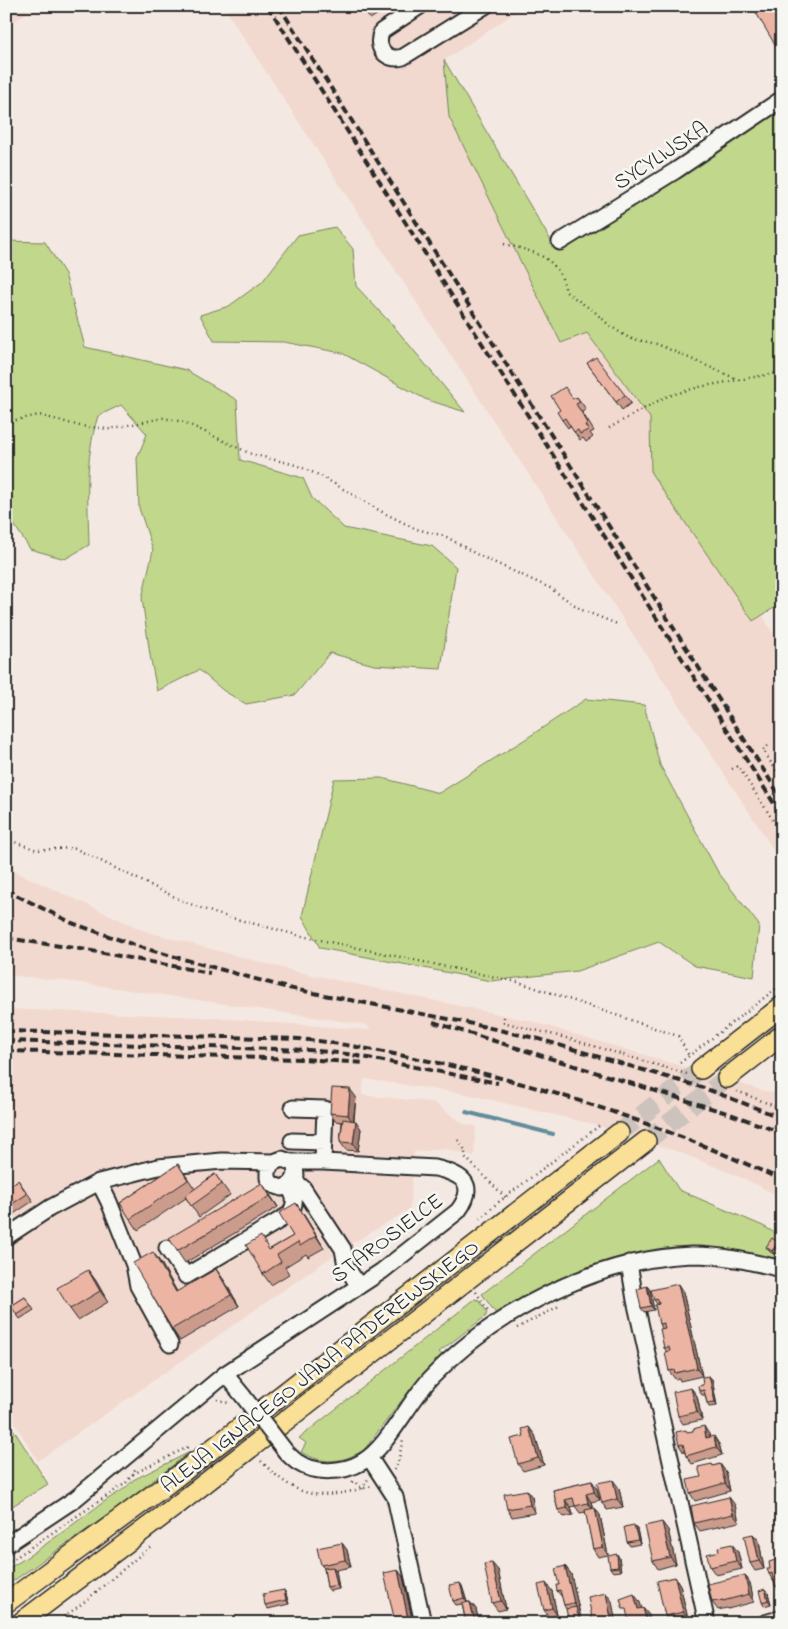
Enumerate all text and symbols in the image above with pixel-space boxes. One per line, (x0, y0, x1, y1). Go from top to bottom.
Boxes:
street label: SYCYLIJSKA (608, 114, 715, 199)
street label: STAROSIELCE (325, 1187, 451, 1292)
street label: ALEJA IGNACEGO JANA PADEREWSKIEGO (155, 1233, 487, 1502)

